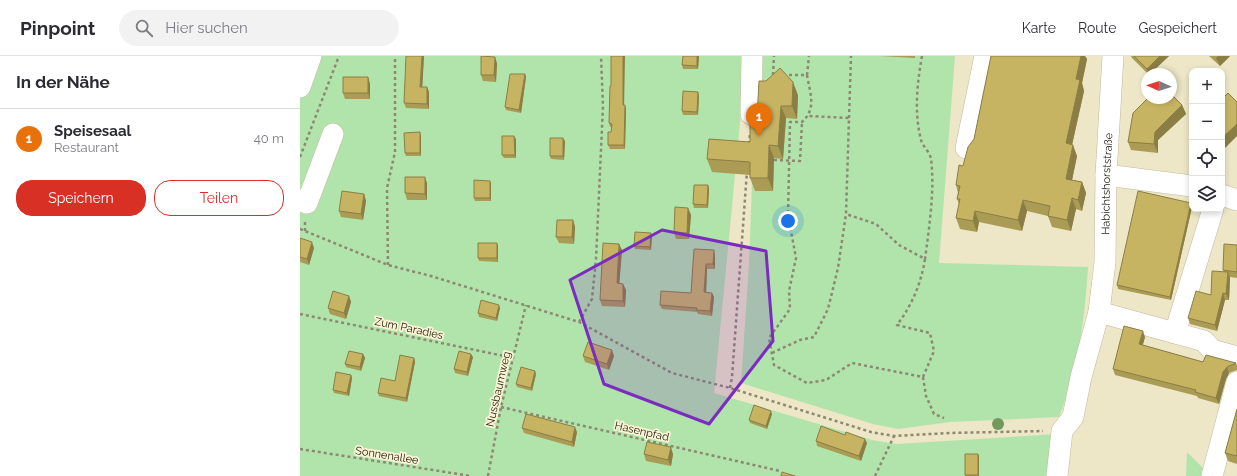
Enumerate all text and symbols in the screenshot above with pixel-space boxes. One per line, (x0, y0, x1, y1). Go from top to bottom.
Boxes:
search box (119, 10, 399, 46)
text: Pinpoint (20, 17, 95, 39)
icon: search (133, 17, 155, 39)
text: Hier suchen (165, 19, 248, 37)
text: Karte (1022, 20, 1056, 36)
text: Route (1078, 20, 1116, 36)
text: Gespeichert (1138, 20, 1217, 36)
north arrow (1141, 68, 1177, 104)
map controls (1189, 68, 1225, 212)
button: + (1189, 68, 1225, 104)
text: In der Nähe (16, 72, 110, 92)
pin: 1 (746, 103, 772, 136)
button: − (1189, 104, 1225, 140)
text: Speisesaal (54, 122, 131, 140)
text: 1 (26, 131, 32, 146)
text: 40 m (254, 131, 284, 146)
street label: Habichtshorststraße (1099, 132, 1116, 235)
text: Restaurant (54, 140, 119, 155)
button: locate (1189, 140, 1225, 176)
button: layers (1189, 176, 1225, 212)
button: Speichern (16, 180, 146, 216)
button: Teilen (154, 180, 284, 216)
your location (778, 211, 798, 231)
street label: Zum Paradies (373, 315, 444, 342)
street label: Nussbaumweg (483, 350, 513, 428)
street label: Hasenpfad (613, 419, 670, 444)
street label: Sonnenallee (354, 444, 420, 467)

